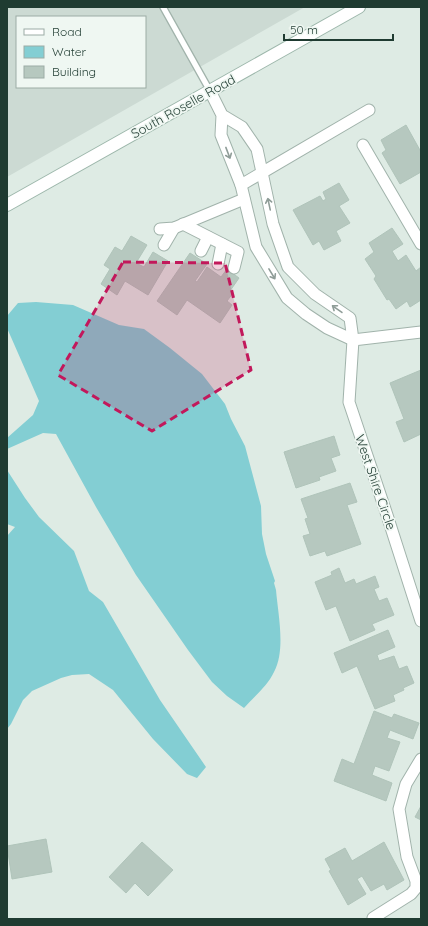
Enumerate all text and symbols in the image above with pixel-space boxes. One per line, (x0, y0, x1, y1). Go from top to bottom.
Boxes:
legend (16, 16, 146, 88)
scale bar (284, 16, 393, 42)
text: 50 m (290, 22, 318, 37)
text: Road (52, 24, 82, 39)
text: Water (52, 44, 87, 59)
text: Building (52, 64, 96, 79)
street label: South Roselle Road (128, 71, 238, 141)
one-way arrow (225, 147, 233, 159)
one-way arrow (265, 198, 273, 211)
one-way arrow (269, 268, 277, 280)
one-way arrow (331, 305, 342, 313)
street label: West Shire Circle (352, 432, 400, 532)

